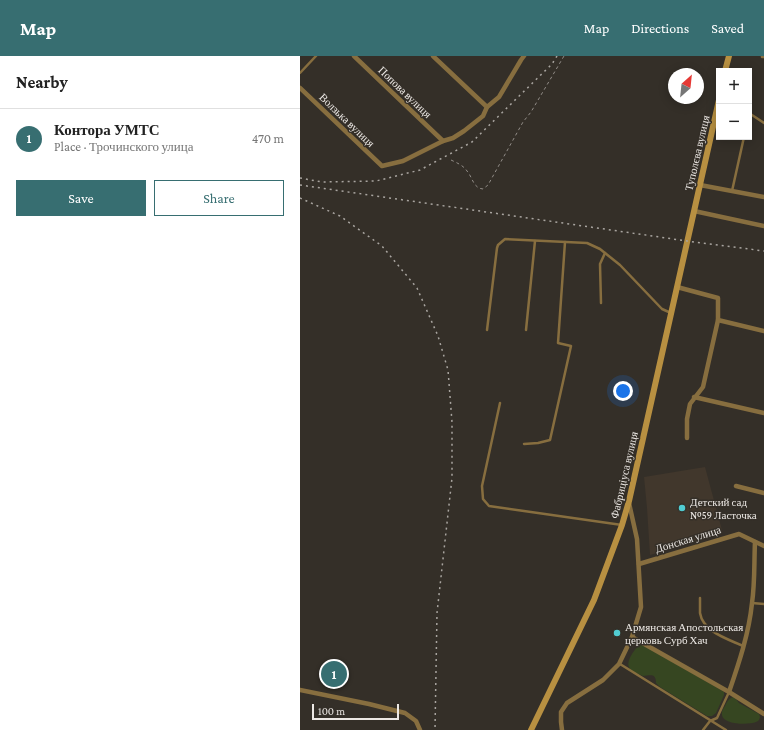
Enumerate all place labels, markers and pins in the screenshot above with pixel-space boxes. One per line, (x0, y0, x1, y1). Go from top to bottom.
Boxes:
place label: Детский сад №59 Ласточка (690, 496, 757, 521)
marker: Детский сад №59 Ласточка (677, 503, 687, 513)
place label: Армянская Апостольская церковь Сурб Хач (625, 621, 743, 646)
marker: Армянская Апостольская церковь Сурб Хач (612, 628, 622, 638)
pin: 1 (321, 659, 347, 689)

